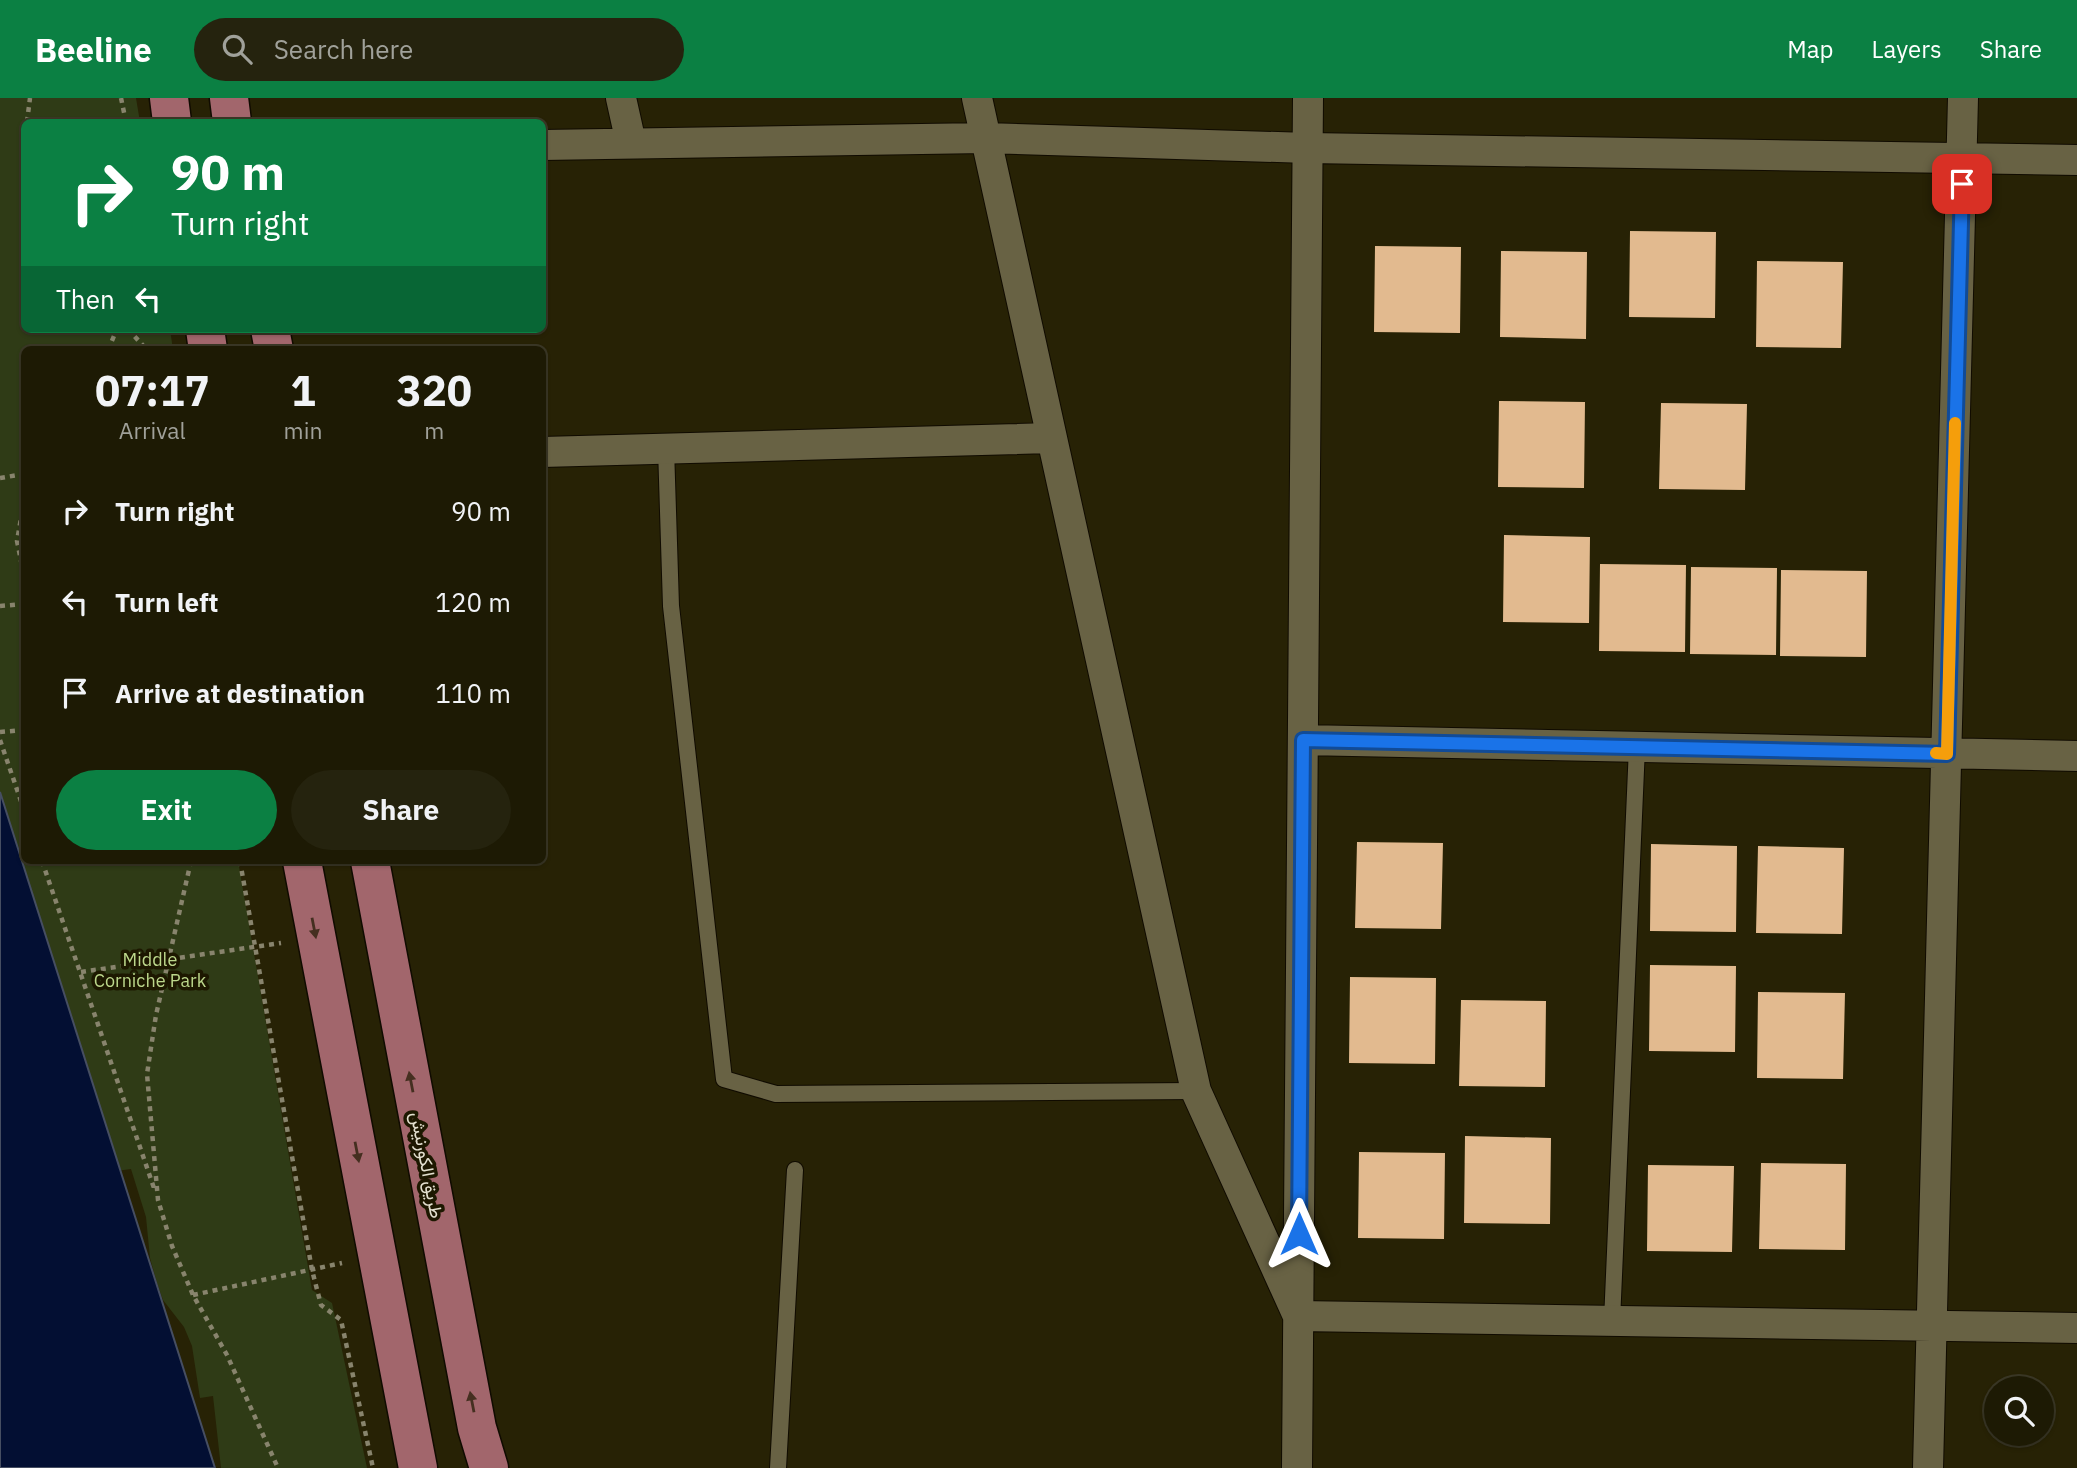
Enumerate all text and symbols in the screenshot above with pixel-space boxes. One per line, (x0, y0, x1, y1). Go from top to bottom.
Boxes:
search box (194, 18, 684, 81)
text: Beeline (35, 28, 152, 71)
icon: search (218, 30, 256, 68)
text: Search here (274, 32, 413, 66)
text: Map (1787, 33, 1834, 65)
text: Layers (1872, 33, 1942, 65)
text: Share (1980, 33, 2042, 65)
text: 90 m (171, 140, 285, 203)
icon: right (56, 147, 147, 238)
pin (1932, 154, 1992, 214)
icon: arrive (1943, 165, 1981, 203)
text: Turn right (171, 202, 309, 244)
icon: left (129, 280, 167, 318)
text: Then (56, 282, 115, 316)
text: 07:17 (95, 363, 210, 418)
text: 1 (290, 363, 316, 418)
text: 320 (396, 363, 472, 418)
text: Arrival (119, 415, 186, 445)
text: min (284, 415, 322, 445)
text: m (424, 415, 444, 445)
icon: right (56, 492, 94, 530)
text: Turn right (115, 494, 234, 528)
text: 90 m (451, 494, 511, 528)
icon: left (56, 583, 94, 621)
text: Turn left (115, 585, 218, 619)
text: 120 m (435, 585, 511, 619)
icon: arrive (56, 674, 94, 712)
text: Arrive at destination (115, 676, 365, 710)
text: 110 m (435, 676, 511, 710)
button: Exit (56, 770, 277, 850)
button: Share (291, 770, 511, 850)
one-way arrow (309, 917, 320, 939)
park label: Middle Corniche Park (94, 948, 207, 992)
one-way arrow (406, 1071, 417, 1093)
street label: طريق الكورنيش (405, 1110, 449, 1220)
one-way arrow (351, 1141, 362, 1163)
position arrow (1262, 1197, 1336, 1271)
map controls (1984, 1376, 2054, 1446)
button: search (1984, 1376, 2054, 1446)
one-way arrow (466, 1391, 477, 1413)

